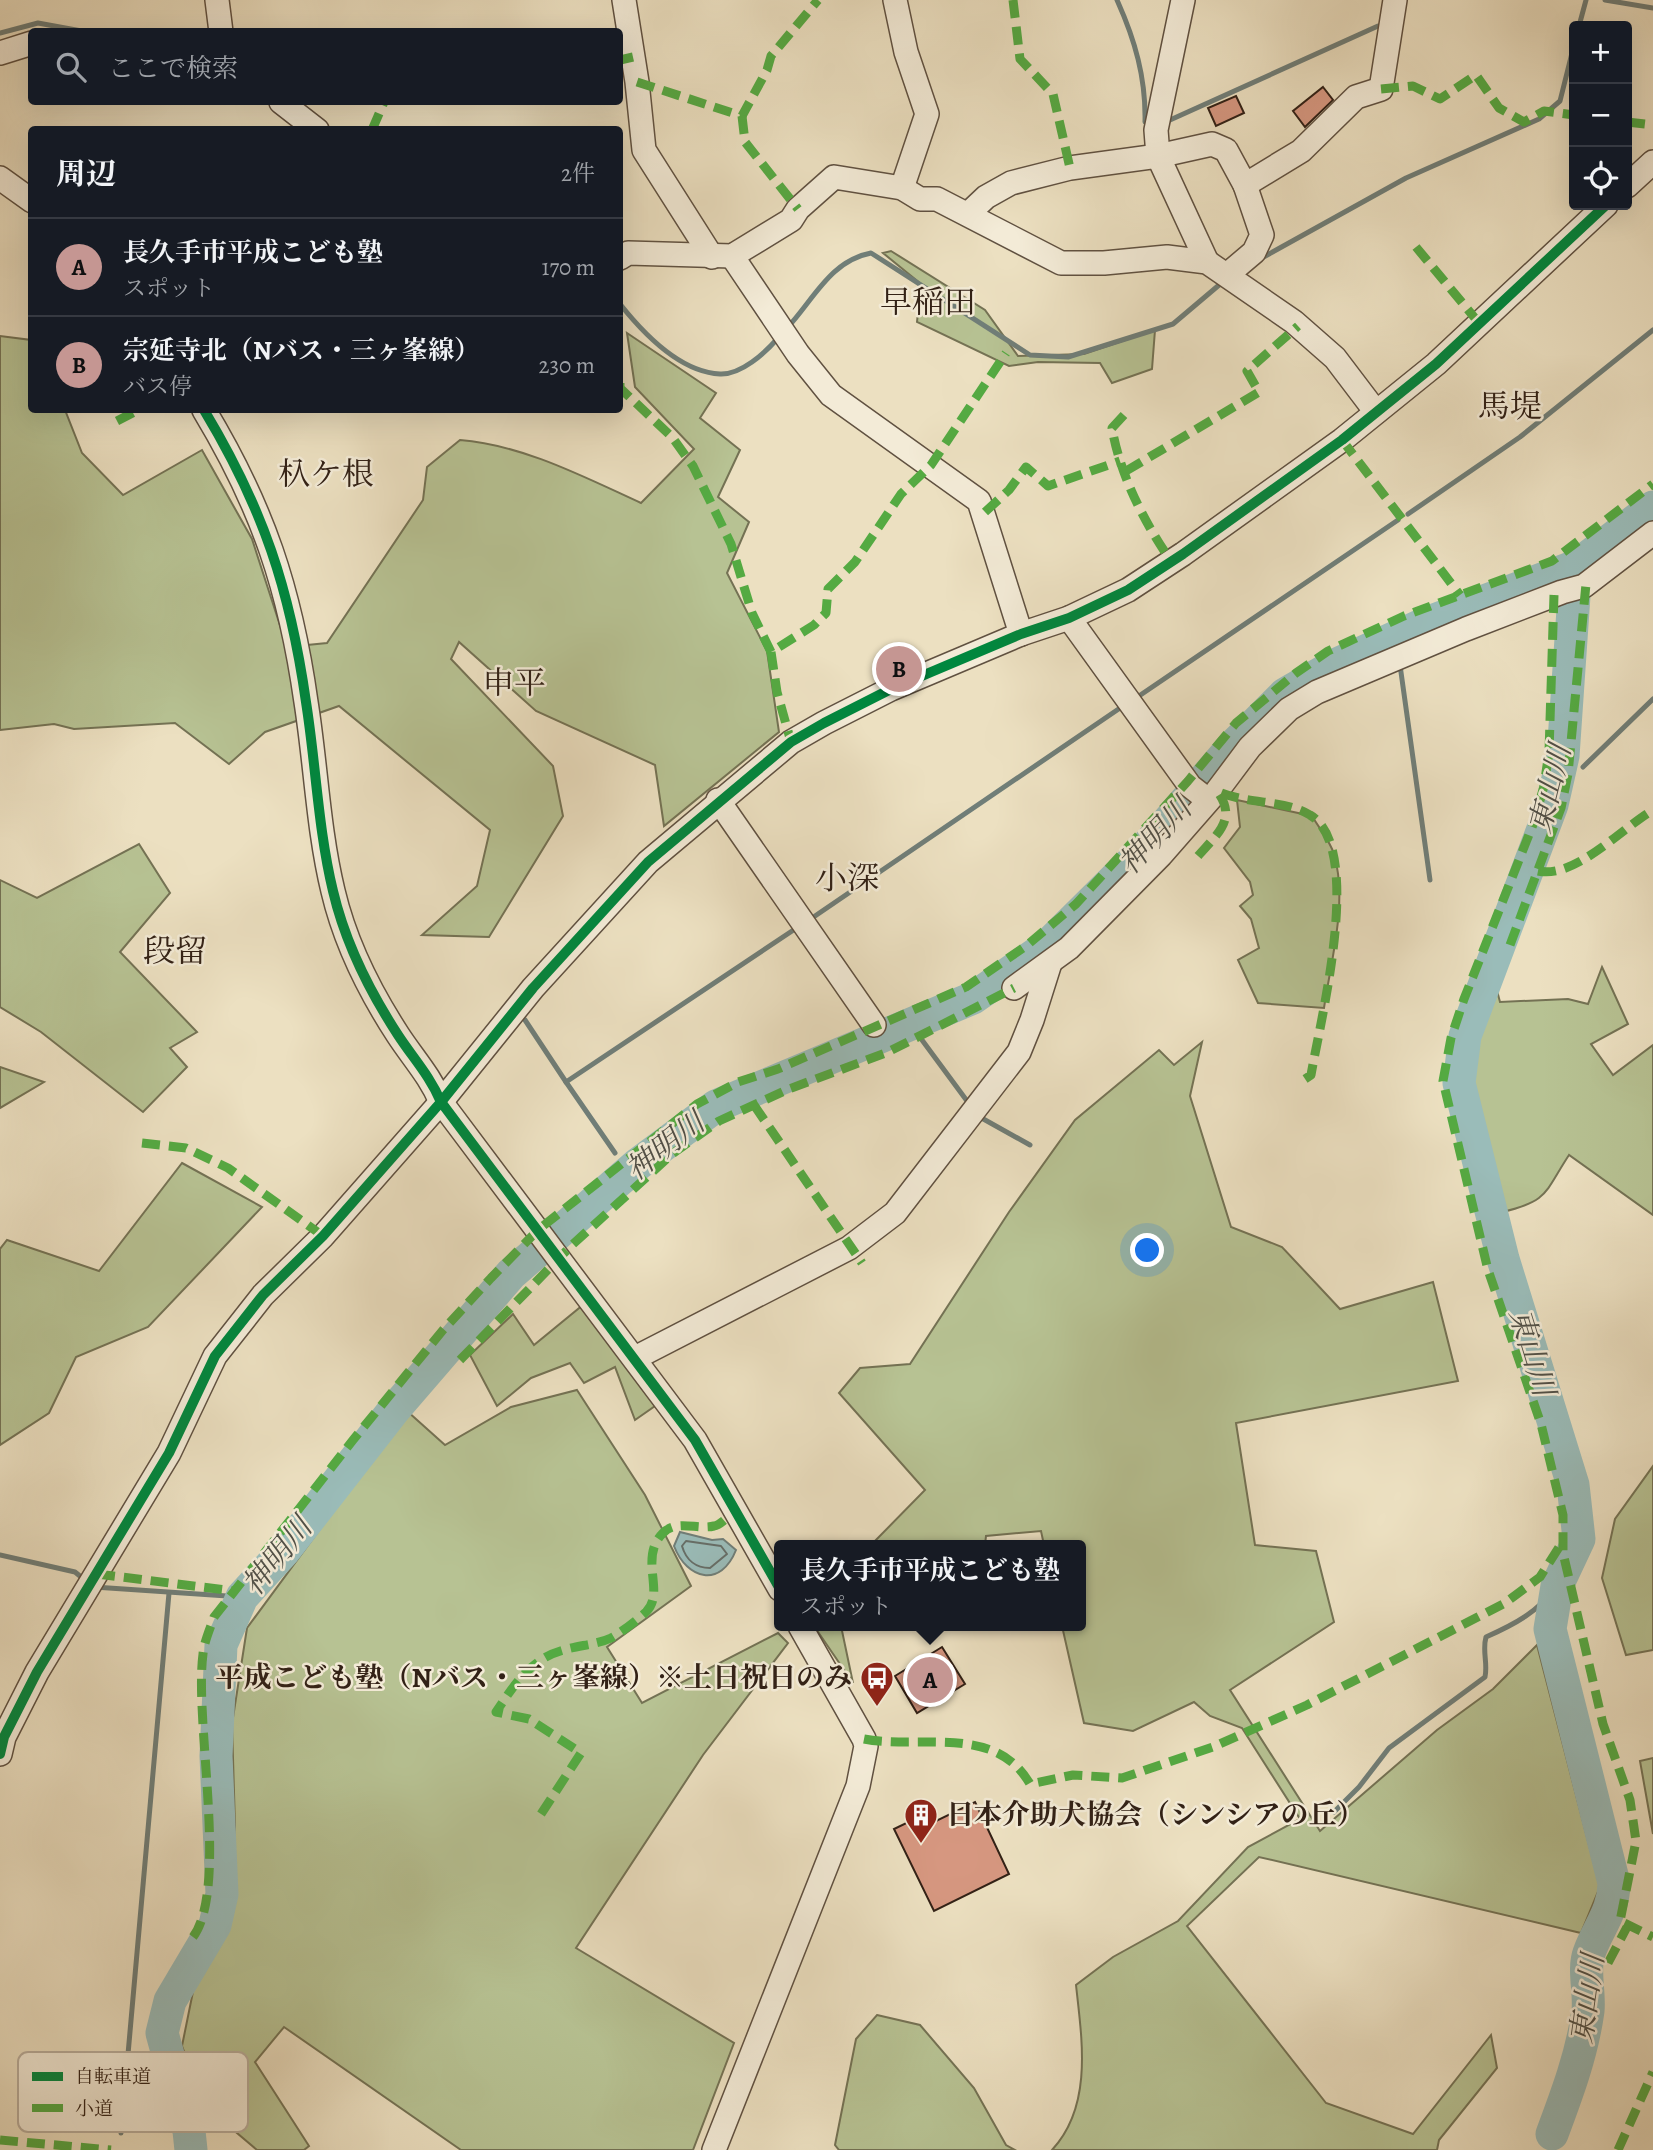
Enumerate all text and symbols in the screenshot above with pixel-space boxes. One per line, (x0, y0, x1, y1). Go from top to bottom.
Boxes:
map controls (1569, 21, 1632, 210)
button: + (1569, 21, 1632, 84)
search box (28, 28, 623, 105)
icon: search (52, 48, 90, 86)
text: ここで検索 (108, 51, 238, 86)
button: − (1569, 84, 1632, 147)
button: locate (1569, 147, 1632, 210)
text: 周辺 (56, 154, 116, 194)
text: 2件 (561, 158, 595, 189)
text: 長久手市平成こども塾 (123, 235, 383, 270)
text: A (72, 252, 86, 283)
text: 170 m (542, 252, 595, 283)
text: スポット (123, 273, 215, 304)
district label: 早稲田 (880, 280, 976, 324)
text: 宗延寺北（Nバス・三ヶ峯線） (123, 333, 480, 368)
text: B (72, 350, 86, 381)
text: 230 m (539, 350, 595, 381)
text: バス停 (123, 371, 192, 402)
district label: 馬堤 (1478, 384, 1542, 428)
district label: 杁ケ根 (278, 452, 374, 496)
pin: B (876, 643, 922, 695)
district label: 申平 (482, 661, 546, 705)
water label: 東山川 (1520, 738, 1581, 838)
water label: 神明川 (1110, 787, 1202, 883)
district label: 小深 (815, 856, 879, 900)
district label: 段留 (143, 929, 207, 973)
water label: 神明川 (617, 1101, 715, 1189)
your location (1130, 1233, 1164, 1267)
water label: 東山川 (1500, 1303, 1565, 1404)
water label: 神明川 (233, 1506, 323, 1604)
popup (774, 1540, 1086, 1631)
text: 長久手市平成こども塾 (800, 1553, 1060, 1588)
text: スポット (800, 1591, 892, 1622)
pin: A (907, 1654, 953, 1706)
place label: 平成こども塾（Nバス・三ヶ峯線）※土日祝日のみ (216, 1659, 852, 1697)
bus stop icon: 平成こども塾（Nバス・三ヶ峯線）※土日祝日のみ (858, 1659, 896, 1708)
building icon: 日本介助犬協会（シンシアの丘） (902, 1796, 940, 1845)
place label: 日本介助犬協会（シンシアの丘） (946, 1796, 1365, 1834)
water label: 東山川 (1561, 1949, 1613, 2046)
legend (18, 2052, 248, 2132)
text: 自転車道 (75, 2064, 151, 2090)
text: 小道 (75, 2096, 113, 2122)

